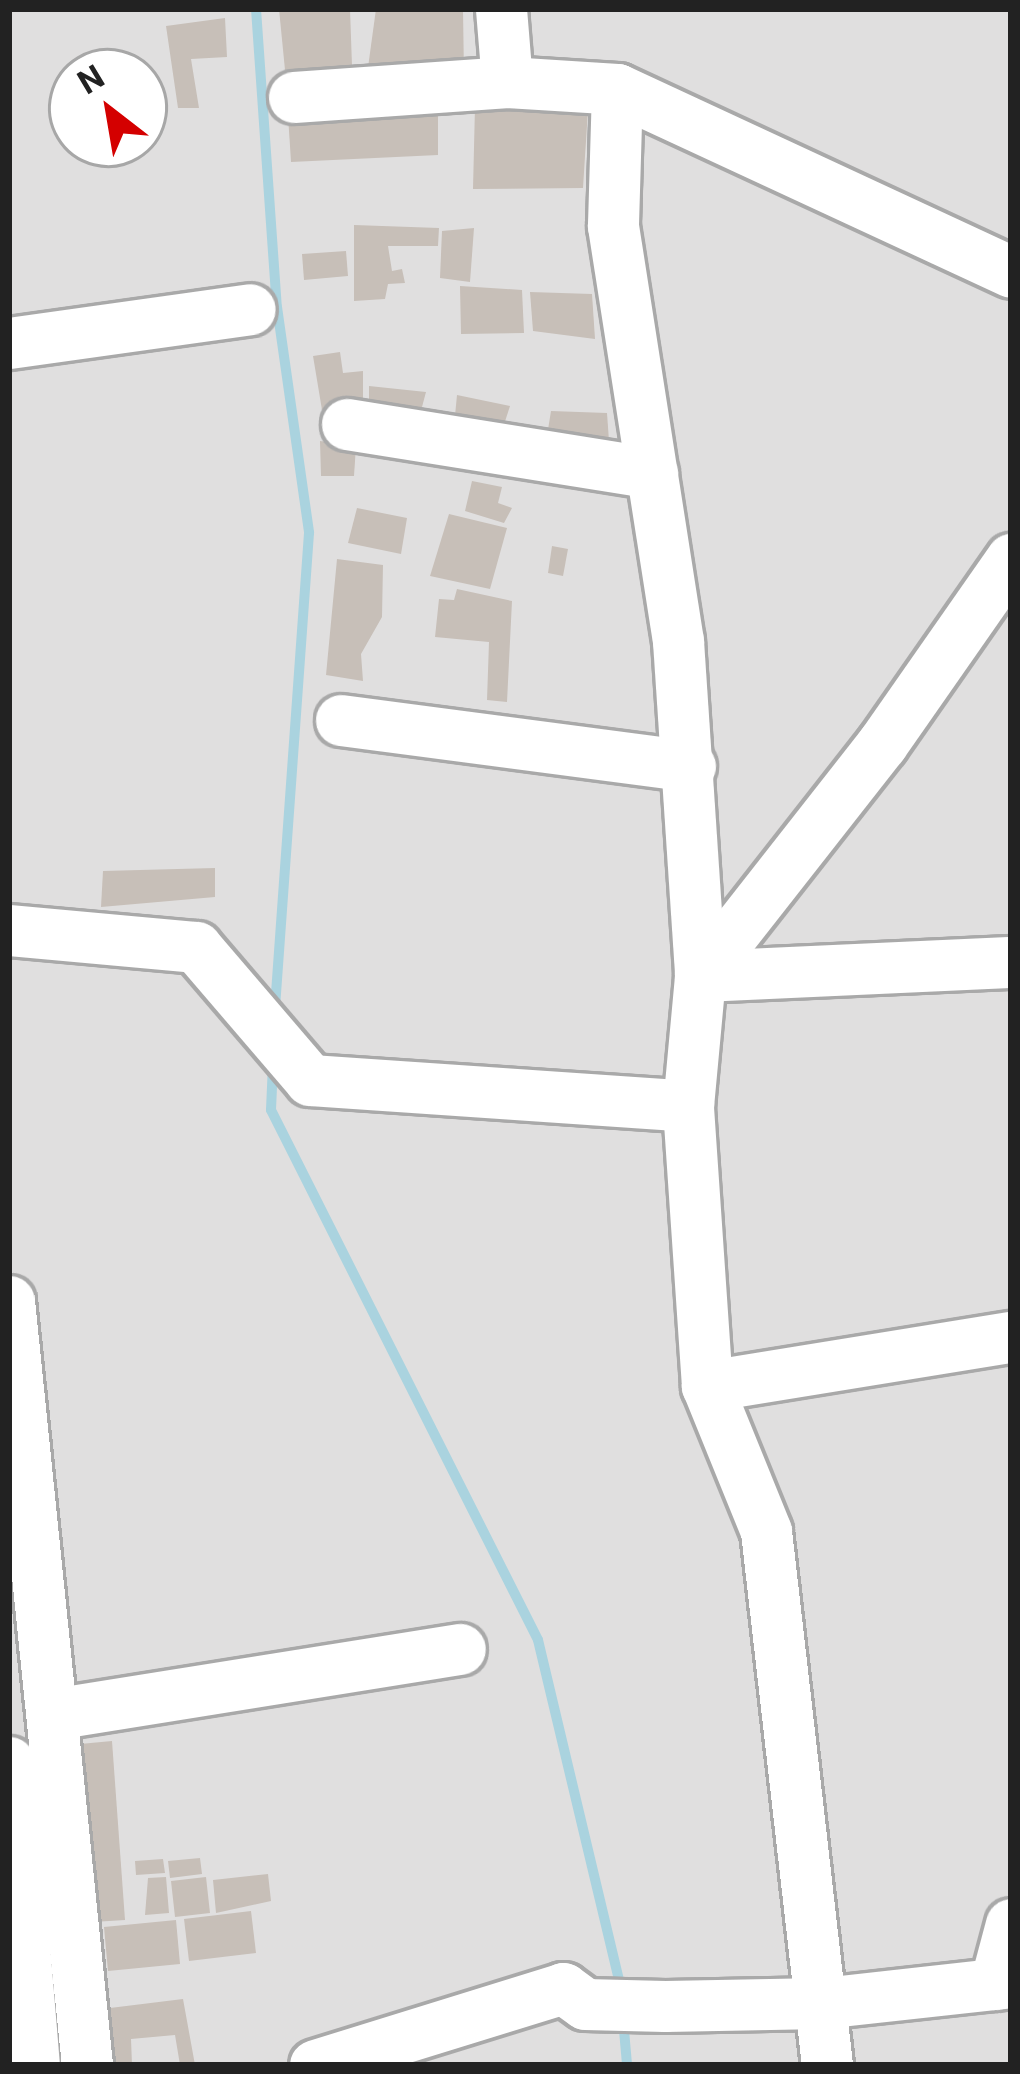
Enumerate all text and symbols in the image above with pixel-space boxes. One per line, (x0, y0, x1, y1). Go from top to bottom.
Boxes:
north arrow (48, 48, 168, 168)
text: N (71, 57, 111, 102)

